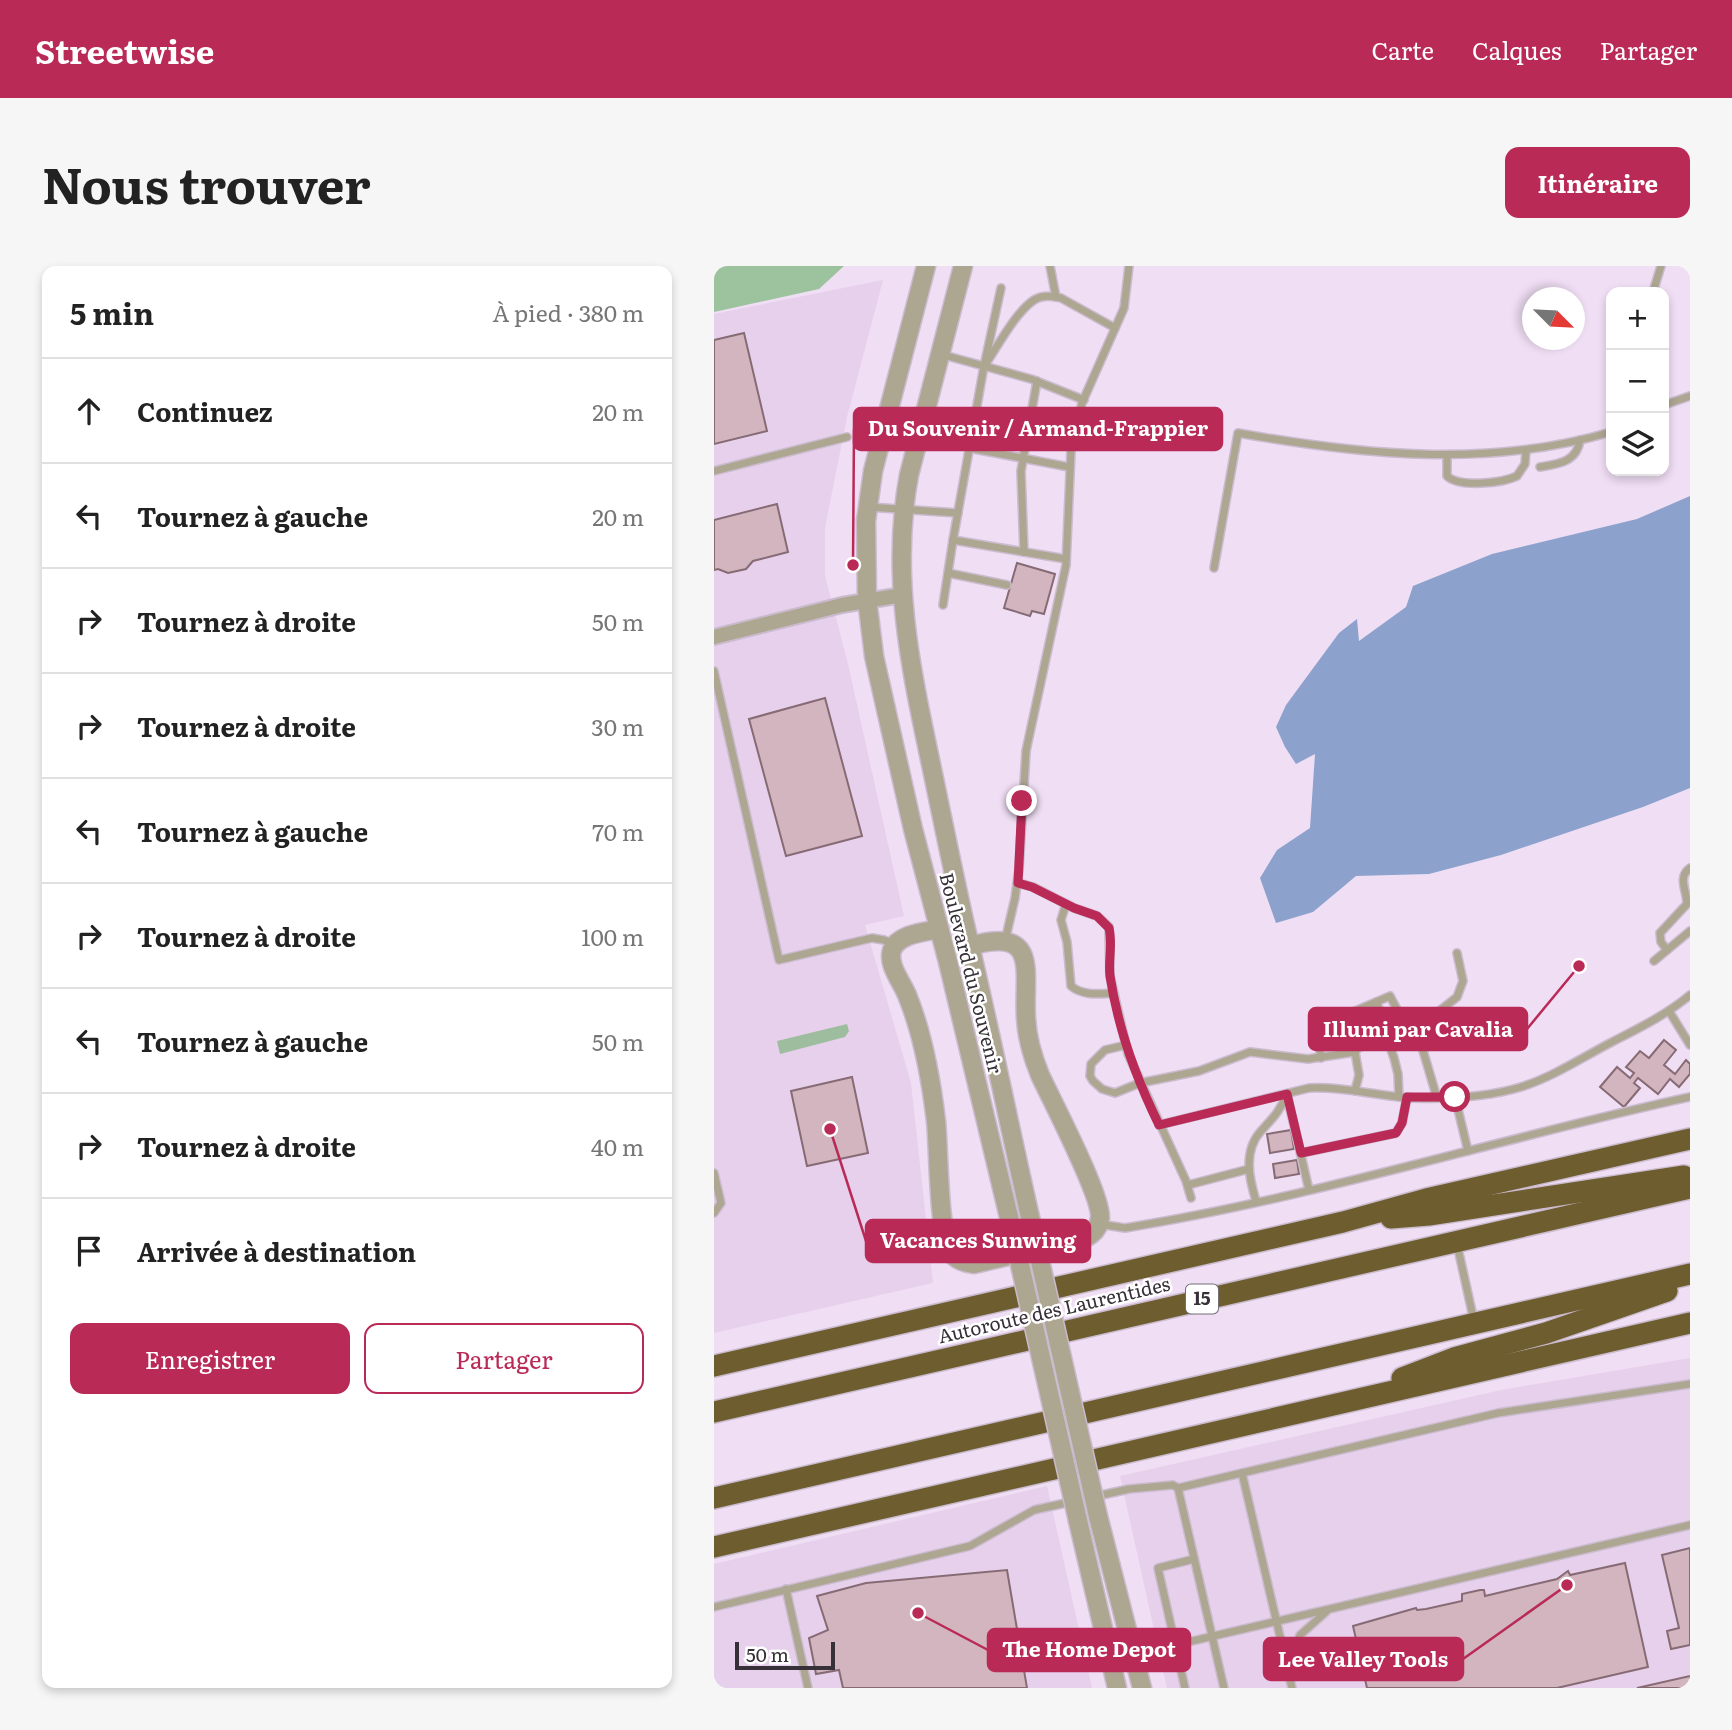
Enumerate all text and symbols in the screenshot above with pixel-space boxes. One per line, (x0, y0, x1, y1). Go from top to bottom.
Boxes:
text: Streetwise (35, 25, 214, 74)
text: Carte (1371, 32, 1434, 67)
text: Calques (1472, 32, 1562, 67)
text: Partager (1600, 32, 1697, 67)
text: Nous trouver (42, 146, 371, 219)
button: Itinéraire (1505, 147, 1690, 218)
north arrow (1522, 287, 1585, 350)
map controls (1606, 287, 1669, 476)
button: + (1606, 287, 1669, 350)
text: 5 min (70, 290, 154, 334)
text: À pied · 380 m (492, 295, 644, 329)
button: − (1606, 350, 1669, 413)
text: Continuez (137, 391, 273, 430)
icon: ahead (70, 392, 108, 430)
text: 20 m (592, 394, 644, 428)
callout: Du Souvenir / Armand-Frappier (854, 408, 1222, 450)
text: Du Souvenir / Armand-Frappier (868, 411, 1209, 442)
button: layers (1606, 413, 1669, 476)
text: Tournez à gauche (137, 496, 368, 535)
icon: left (70, 497, 108, 535)
text: 20 m (592, 499, 644, 533)
text: Tournez à droite (137, 601, 356, 640)
icon: right (70, 602, 108, 640)
text: 50 m (592, 604, 644, 638)
text: Tournez à droite (137, 706, 356, 745)
icon: right (70, 707, 108, 745)
text: 30 m (591, 709, 644, 743)
route end (1006, 785, 1037, 816)
text: Tournez à gauche (137, 811, 368, 850)
icon: left (70, 812, 108, 850)
text: 70 m (592, 814, 644, 848)
street label: Boulevard du Souvenir (933, 869, 1010, 1076)
text: Tournez à droite (137, 916, 356, 955)
icon: right (70, 917, 108, 955)
text: 100 m (581, 919, 644, 953)
callout: Illumi par Cavalia (1309, 1008, 1527, 1050)
text: Illumi par Cavalia (1323, 1012, 1514, 1043)
text: Tournez à gauche (137, 1021, 368, 1060)
icon: left (70, 1022, 108, 1060)
text: 50 m (592, 1024, 644, 1058)
route start (1439, 1081, 1470, 1112)
text: Tournez à droite (137, 1126, 356, 1165)
icon: right (70, 1127, 108, 1165)
text: 40 m (591, 1129, 644, 1163)
callout: Vacances Sunwing (866, 1220, 1090, 1262)
text: Vacances Sunwing (880, 1223, 1077, 1254)
text: Arrivée à destination (137, 1231, 416, 1270)
icon: arrive (70, 1232, 108, 1270)
street label: Autoroute des Laurentides (935, 1269, 1173, 1349)
road number: 15 (1186, 1284, 1218, 1314)
button: Enregistrer (70, 1323, 350, 1394)
button: Partager (364, 1323, 644, 1394)
callout: The Home Depot (988, 1629, 1190, 1671)
text: The Home Depot (1002, 1632, 1177, 1663)
callout: Lee Valley Tools (1264, 1638, 1463, 1680)
scale bar (735, 1639, 835, 1671)
text: 50 m (746, 1640, 789, 1668)
text: Lee Valley Tools (1278, 1642, 1448, 1673)

